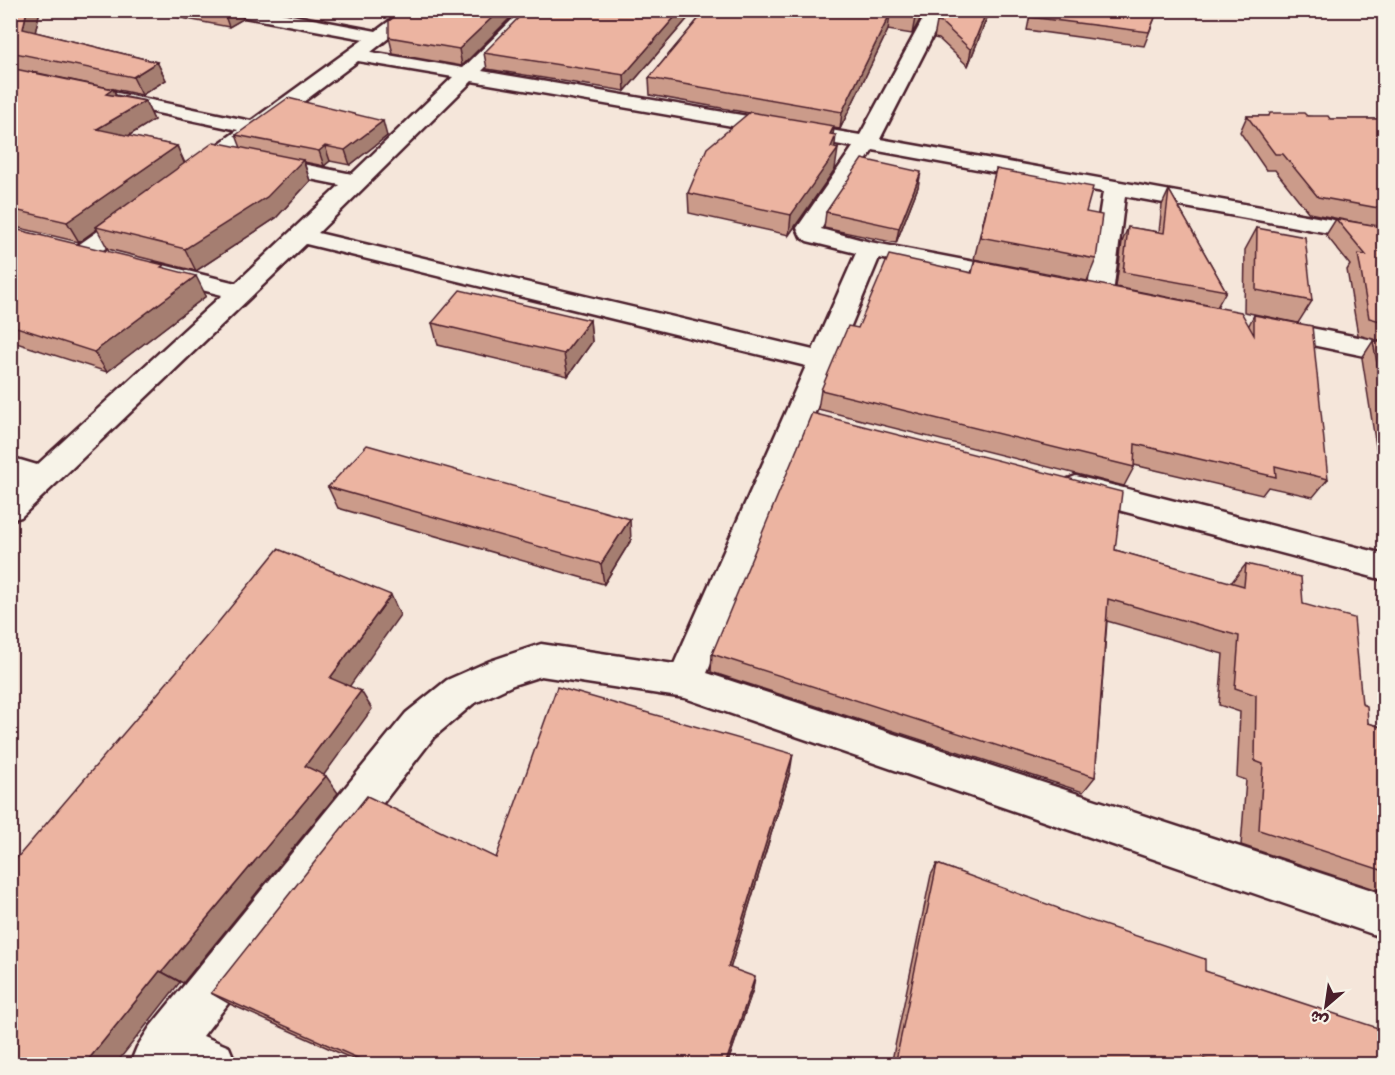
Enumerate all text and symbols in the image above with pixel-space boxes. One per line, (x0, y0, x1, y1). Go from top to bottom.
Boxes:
north arrow (1296, 976, 1356, 1036)
text: ش (1307, 1006, 1331, 1031)

